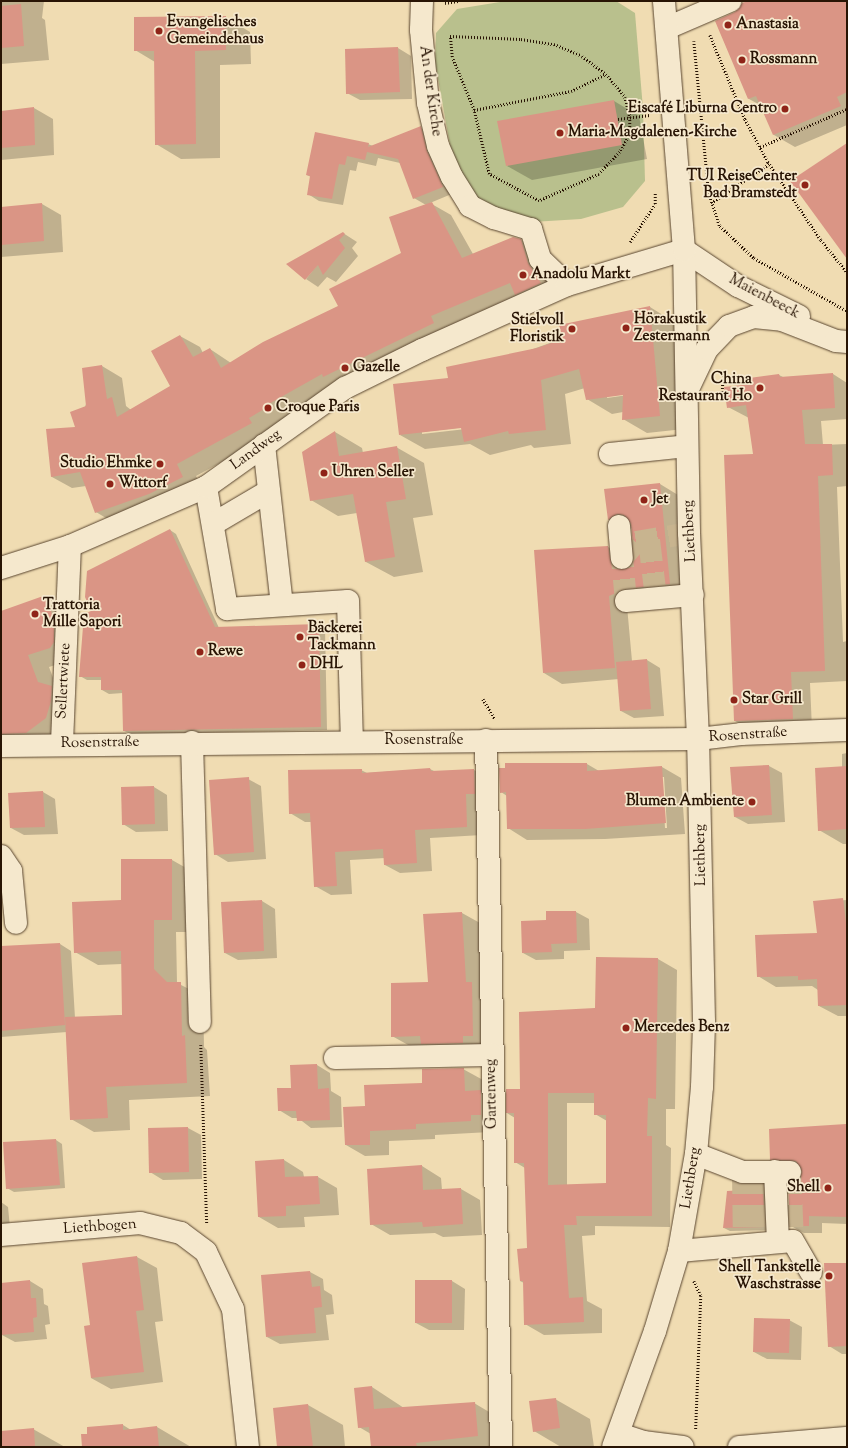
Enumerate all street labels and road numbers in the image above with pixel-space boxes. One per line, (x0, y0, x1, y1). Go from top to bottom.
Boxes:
street label: An der Kirche (415, 44, 445, 138)
street label: Maienbeeck (725, 271, 803, 323)
street label: Landweg (227, 426, 285, 474)
street label: Liethberg (679, 500, 701, 562)
street label: Sellertwiete (53, 642, 75, 720)
street label: Rosenstraße (708, 723, 788, 747)
street label: Rosenstraße (385, 732, 463, 750)
street label: Rosenstraße (60, 733, 140, 753)
street label: Liethberg (691, 824, 711, 886)
street label: Gartenweg (482, 1059, 502, 1129)
street label: Liethberg (677, 1146, 705, 1210)
street label: Liethbogen (63, 1215, 137, 1239)

